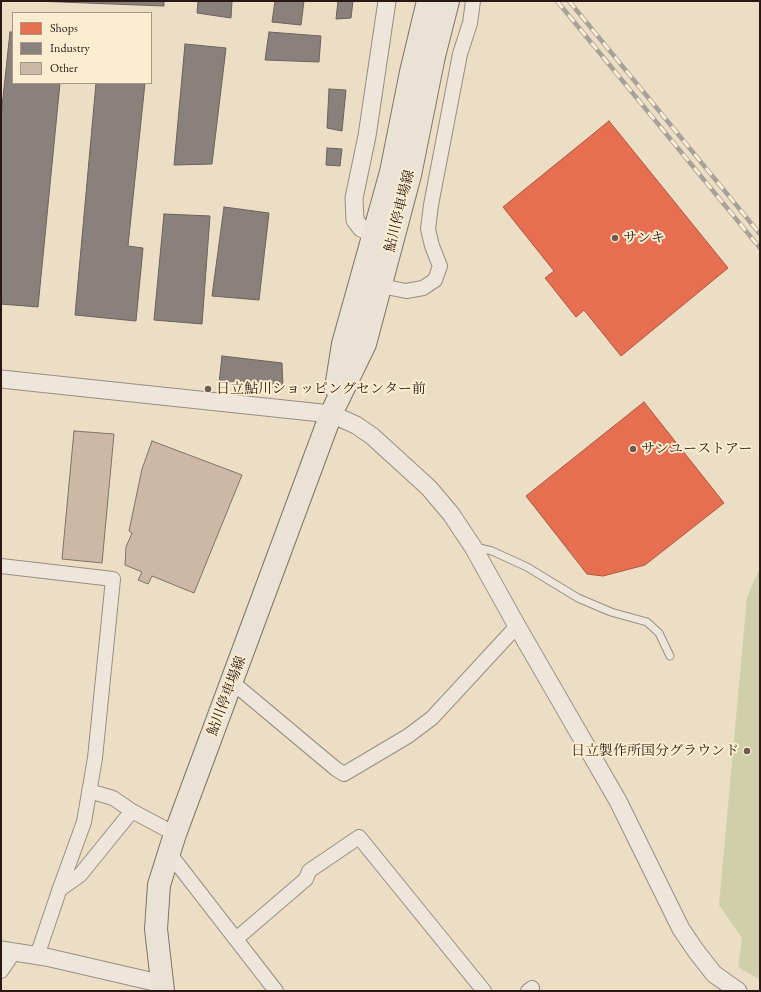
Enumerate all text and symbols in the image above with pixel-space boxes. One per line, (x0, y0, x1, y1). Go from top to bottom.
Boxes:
legend (12, 12, 152, 84)
text: Shops (50, 20, 78, 36)
text: Industry (50, 40, 90, 56)
text: Other (50, 60, 78, 76)
street label: 鮎川停車場線 (382, 168, 418, 254)
place label: サンキ (623, 230, 665, 246)
marker: サンキ (610, 233, 620, 243)
place label: 日立鮎川ショッピングセンター前 (216, 381, 426, 397)
marker: 日立鮎川ショッピングセンター前 (203, 384, 213, 394)
place label: サンユーストアー (641, 441, 753, 457)
marker: サンユーストアー (628, 444, 638, 454)
street label: 鮎川停車場線 (204, 654, 250, 738)
place label: 日立製作所国分グラウンド (571, 743, 739, 759)
marker: 日立製作所国分グラウンド (742, 746, 752, 756)

